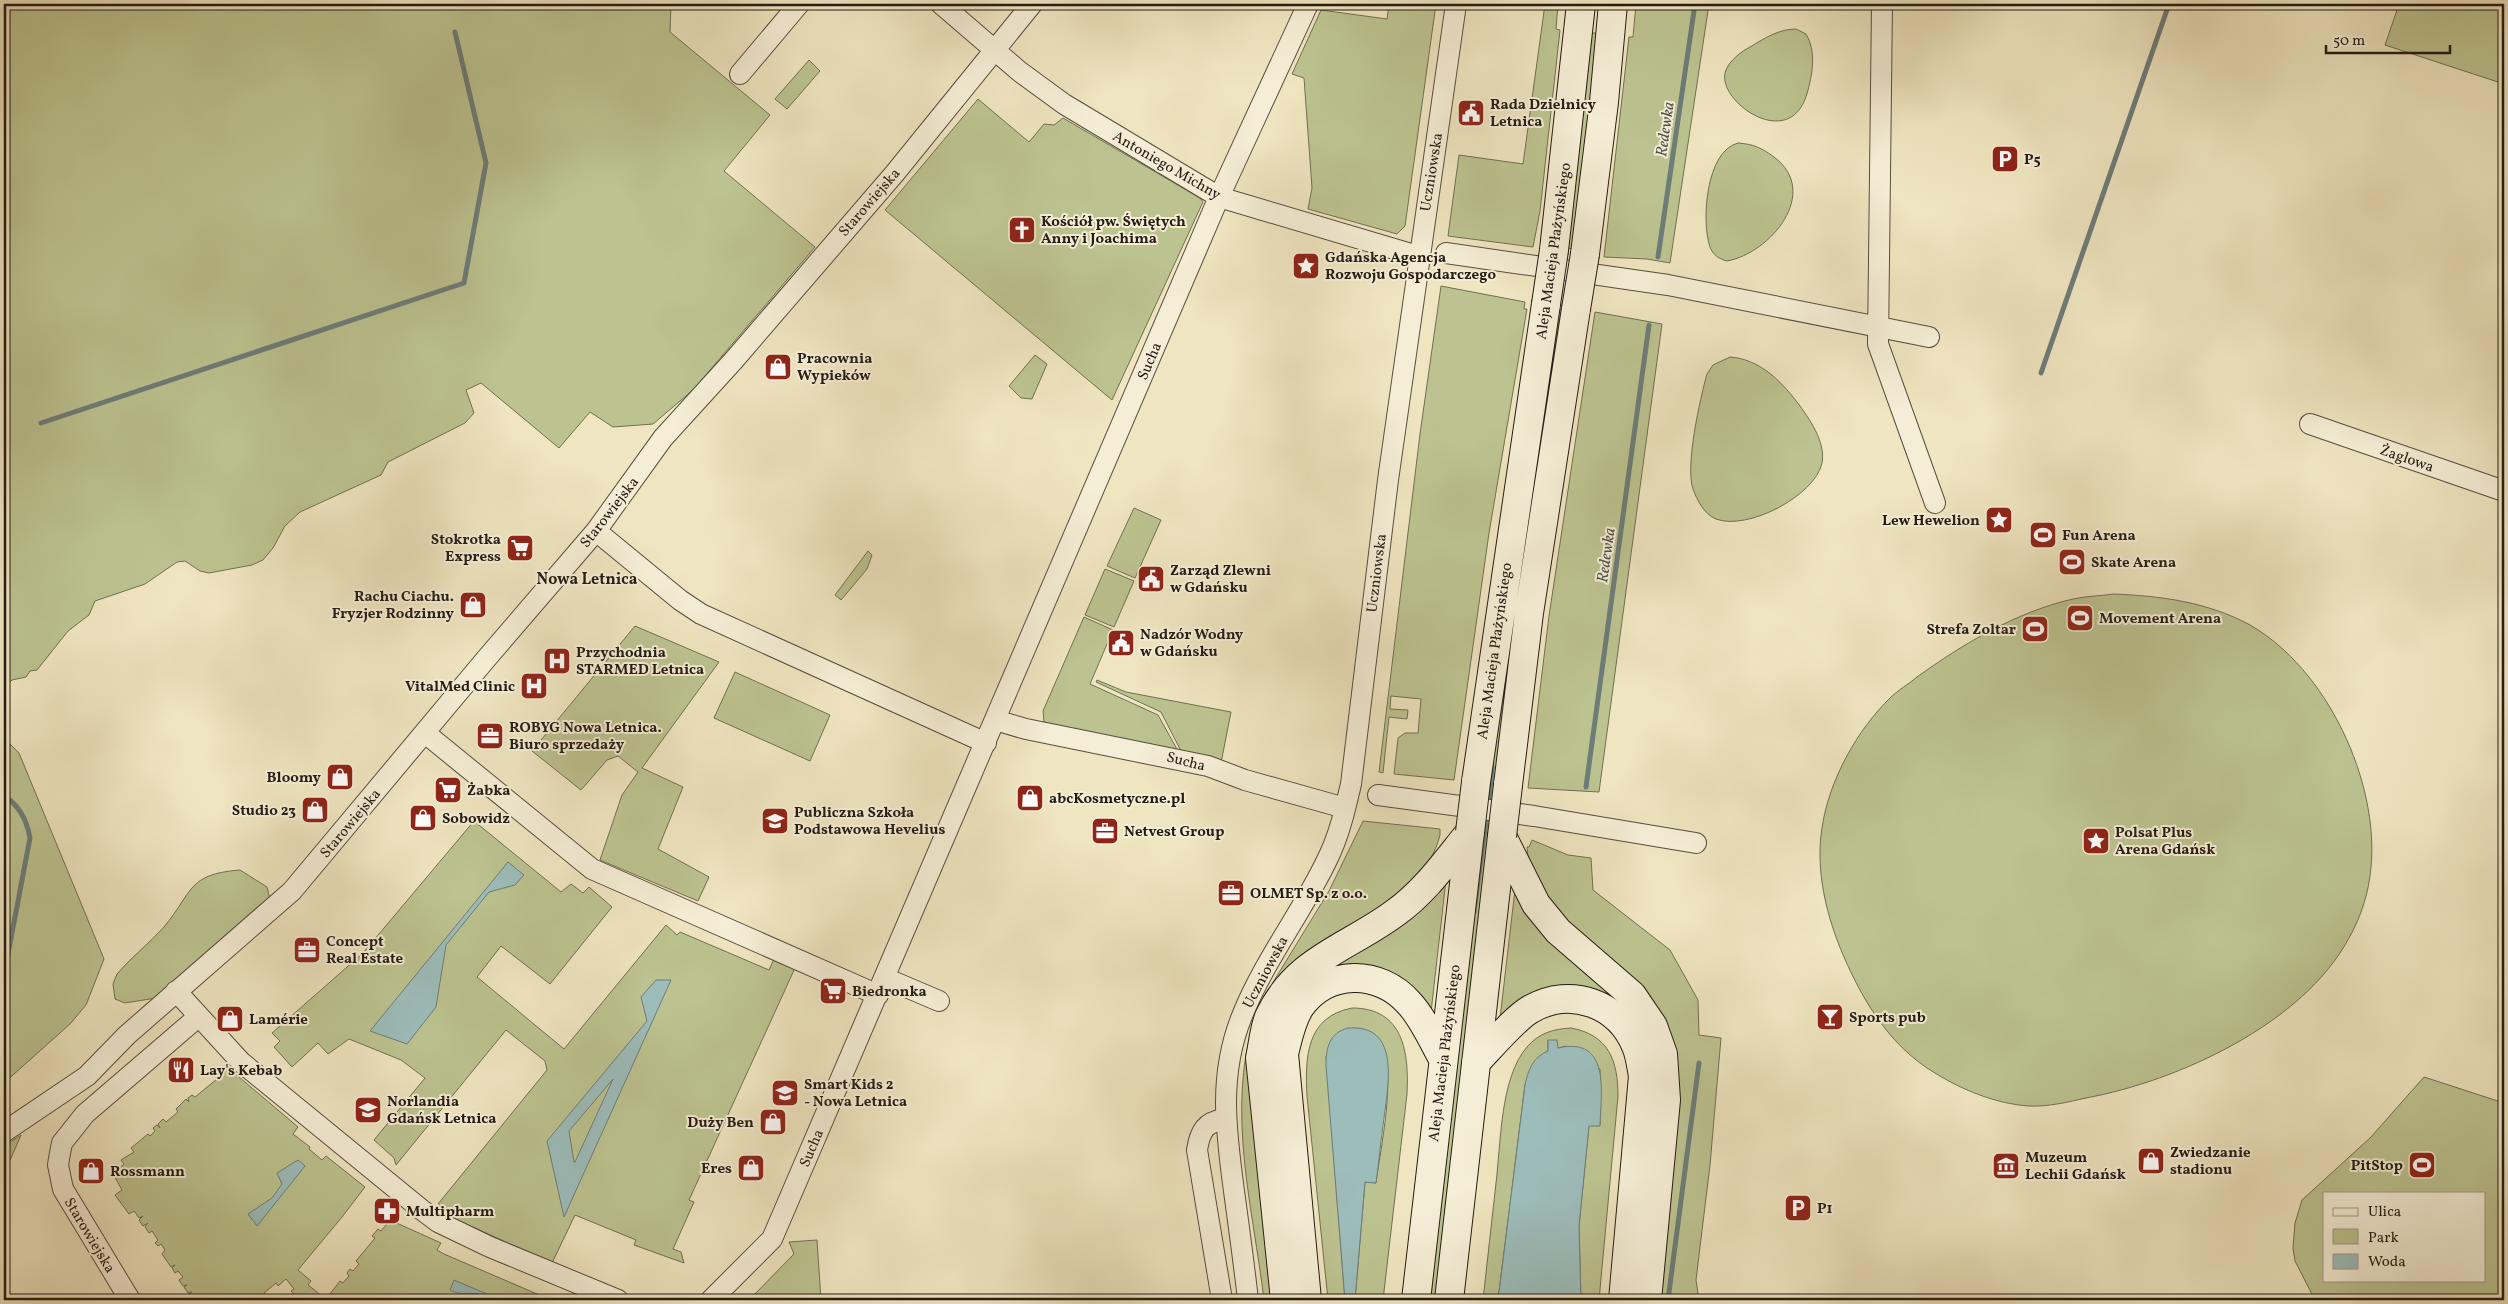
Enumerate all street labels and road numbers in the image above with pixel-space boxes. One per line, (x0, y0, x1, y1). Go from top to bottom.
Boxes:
street label: Antoniego Michny (1108, 127, 1224, 206)
street label: Uczniowska (1416, 131, 1449, 213)
street label: Aleja Macieja Płażyńskiego (1532, 161, 1577, 341)
street label: Starowiejska (834, 164, 906, 242)
street label: Sucha (1133, 339, 1168, 384)
street label: Żaglowa (2377, 440, 2436, 478)
street label: Starowiejska (576, 473, 645, 553)
street label: Uczniowska (1362, 533, 1393, 614)
street label: Aleja Macieja Płażyńskiego (1473, 561, 1518, 741)
street label: Sucha (1164, 747, 1207, 777)
street label: Starowiejska (316, 785, 386, 863)
street label: Uczniowska (1238, 933, 1294, 1013)
street label: Aleja Macieja Płażyńskiego (1424, 963, 1467, 1143)
street label: Sucha (795, 1126, 830, 1171)
street label: Starowiejska (58, 1194, 120, 1277)

